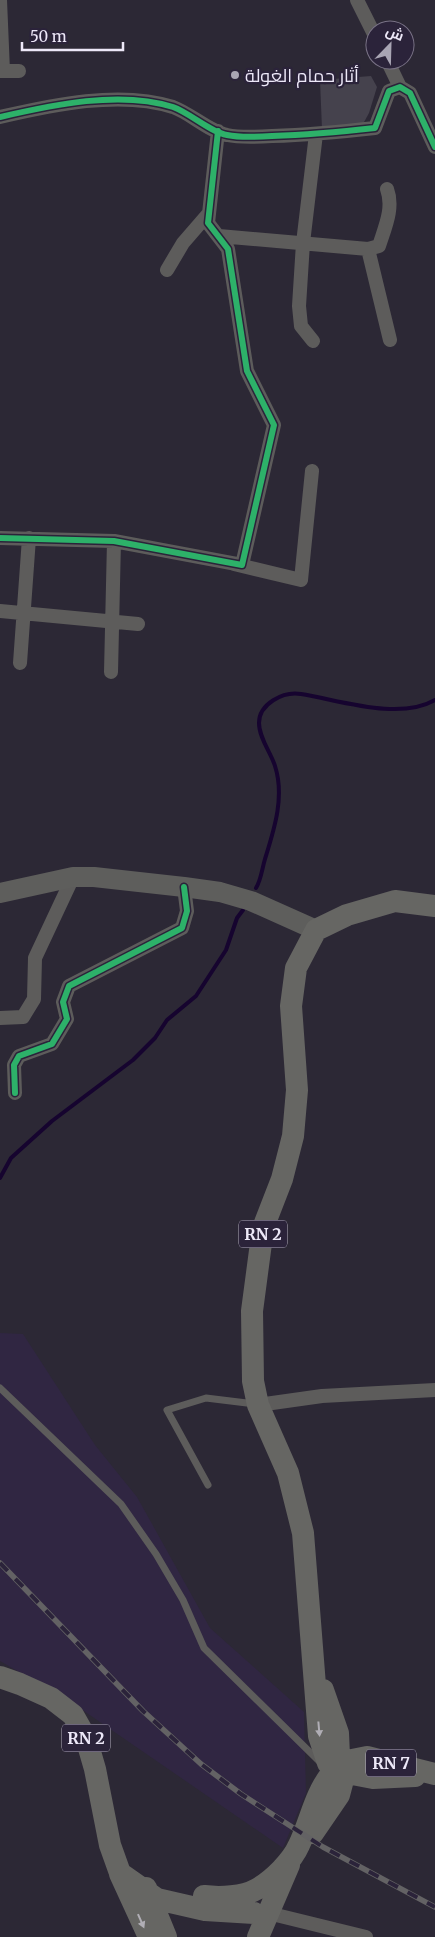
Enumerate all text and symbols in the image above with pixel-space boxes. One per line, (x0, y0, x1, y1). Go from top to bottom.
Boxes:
scale bar (22, 20, 124, 52)
north arrow (365, 20, 415, 70)
text: ش (383, 21, 407, 45)
text: 50 m (30, 27, 67, 46)
place label: أثار حمام الغولة (245, 64, 359, 88)
marker: أثار حمام الغولة (229, 69, 241, 81)
road number: RN 2 (239, 1220, 287, 1248)
one-way arrow (315, 1721, 323, 1737)
road number: RN 2 (62, 1725, 110, 1752)
road number: RN 7 (366, 1750, 416, 1776)
one-way arrow (138, 1914, 146, 1928)

